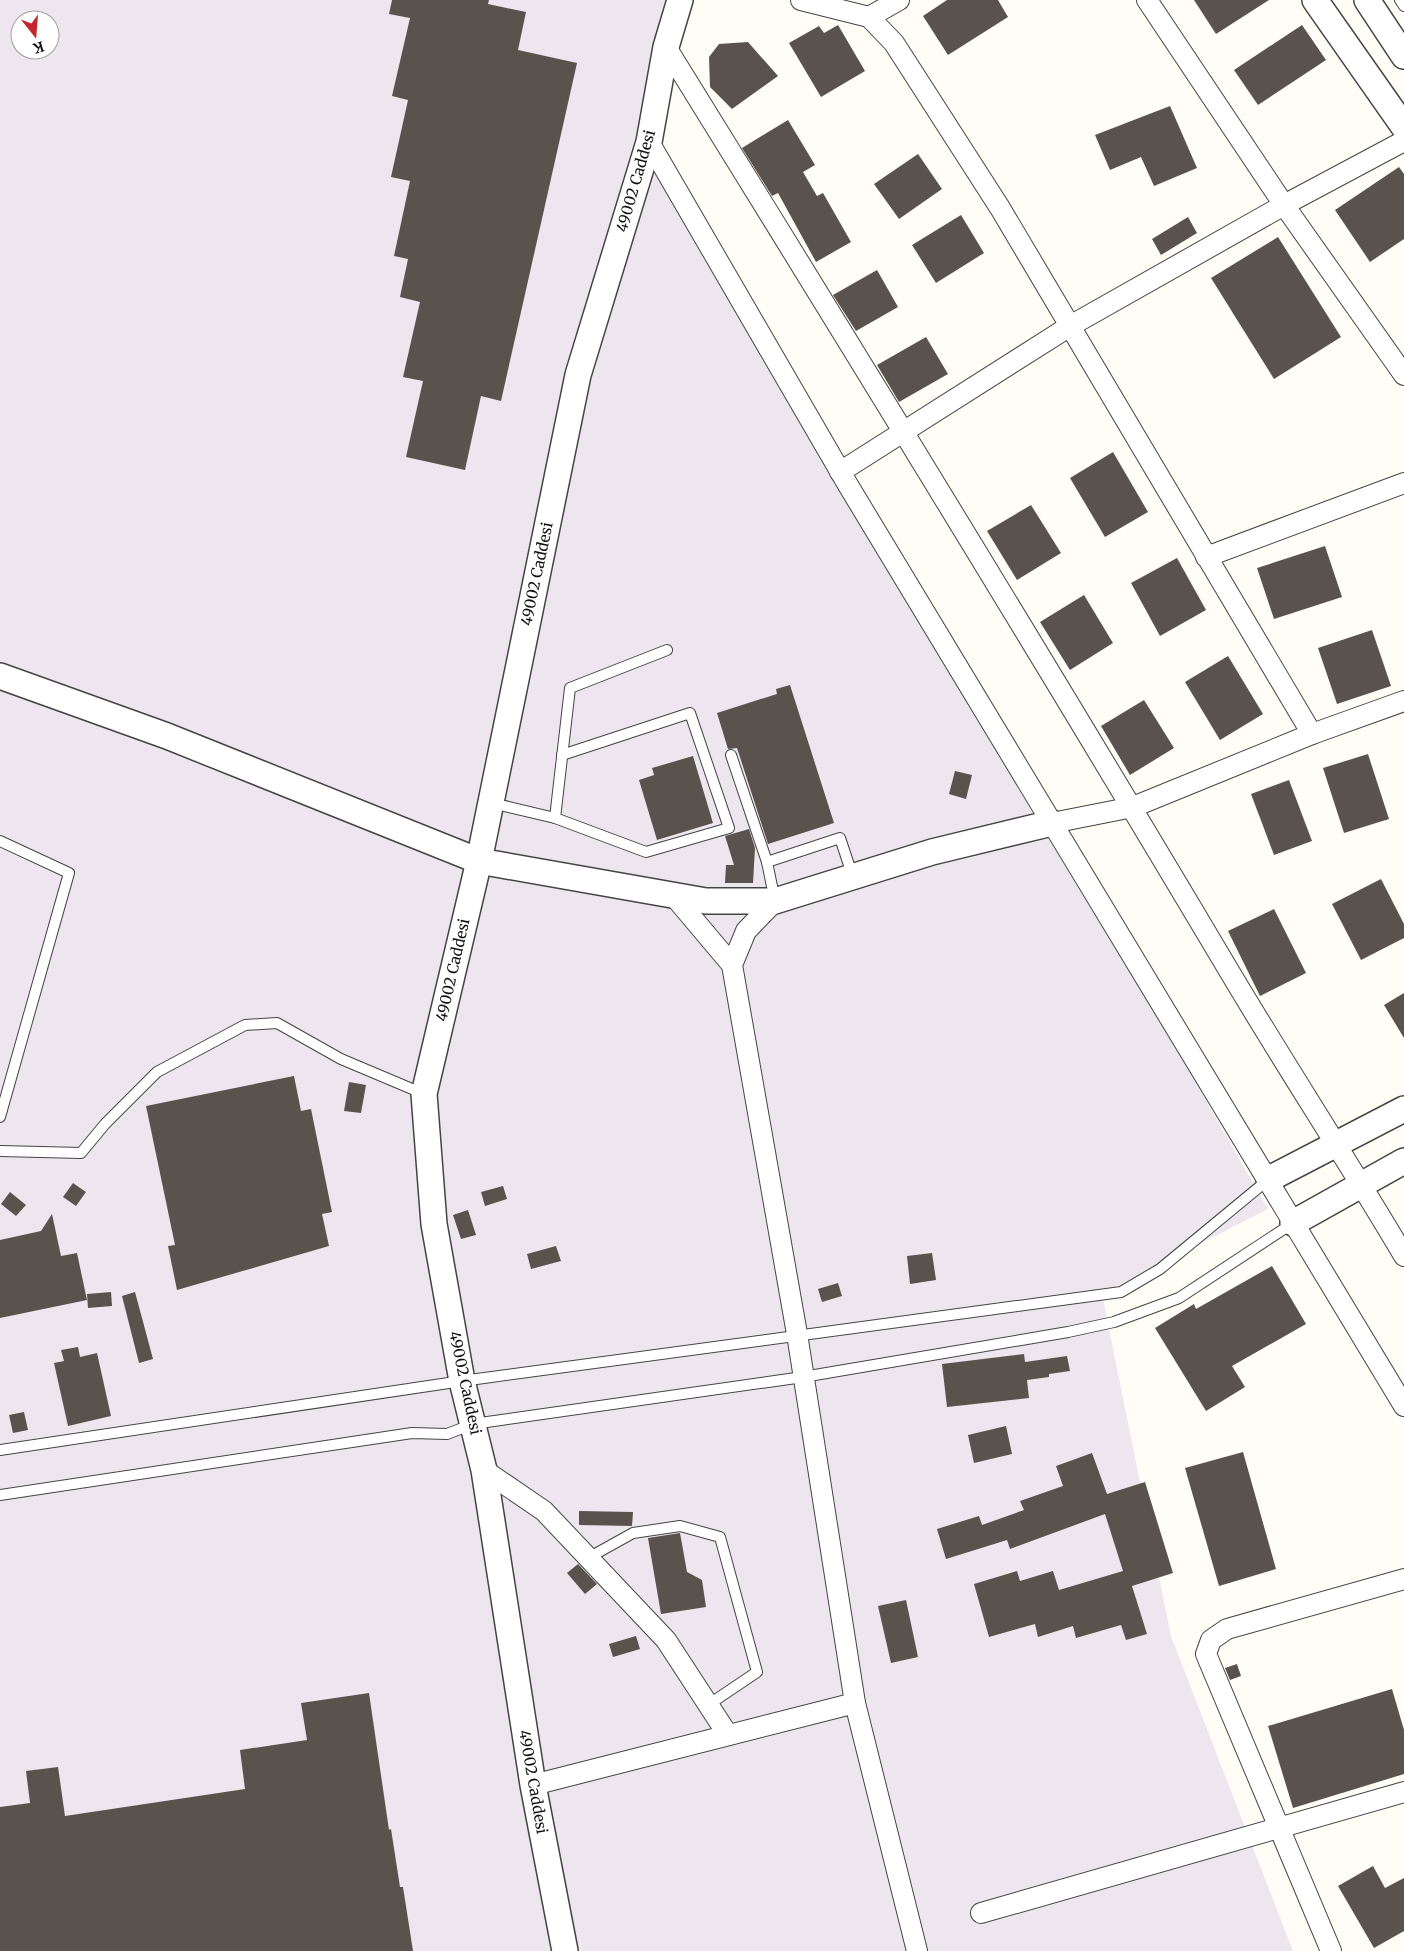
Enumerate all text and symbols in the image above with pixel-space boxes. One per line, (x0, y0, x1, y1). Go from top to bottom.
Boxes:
north arrow (10, 10, 60, 60)
text: K (31, 37, 46, 58)
street label: 49002 Caddesi (612, 128, 659, 234)
street label: 49002 Caddesi (516, 520, 557, 627)
street label: 49002 Caddesi (431, 916, 474, 1023)
street label: 49002 Caddesi (445, 1329, 486, 1436)
street label: 49002 Caddesi (515, 1728, 552, 1835)

